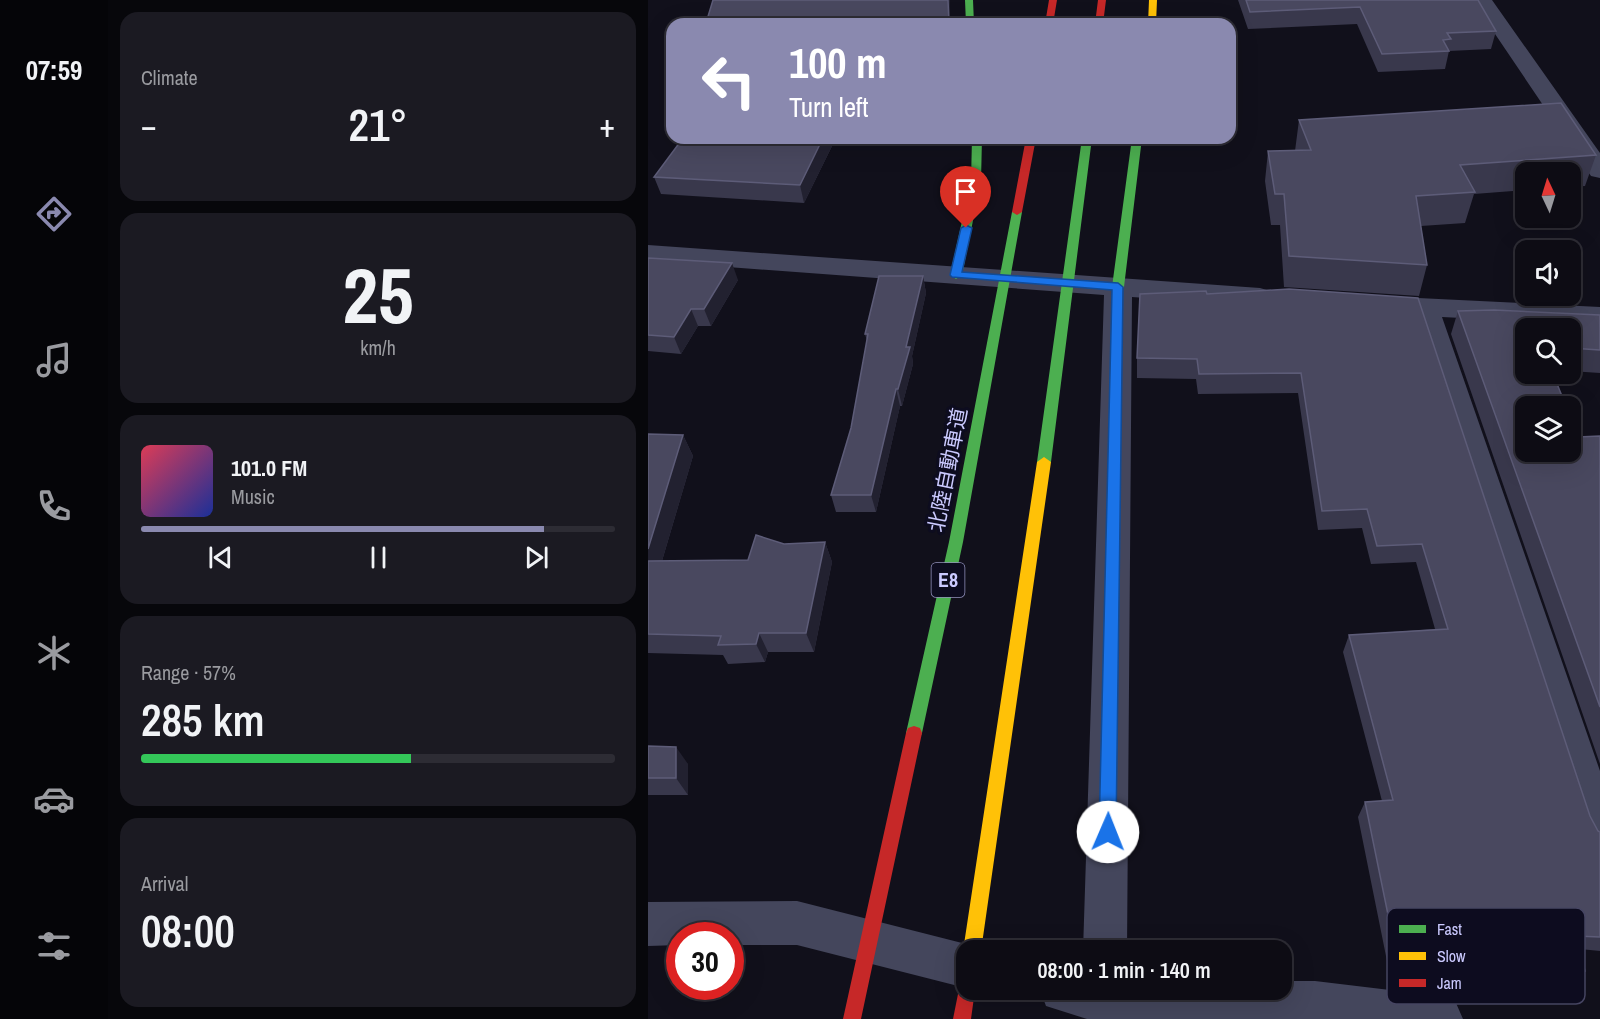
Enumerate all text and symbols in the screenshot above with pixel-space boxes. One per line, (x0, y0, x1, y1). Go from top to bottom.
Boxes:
text: 100 m (789, 35, 887, 91)
icon: left (690, 42, 768, 120)
text: 07:59 (26, 52, 82, 88)
text: Climate (141, 64, 198, 91)
text: Turn left (789, 89, 868, 125)
text: 21° (348, 94, 408, 155)
text: − (141, 103, 157, 147)
text: + (599, 103, 615, 147)
north arrow (1515, 162, 1581, 228)
map controls (1515, 162, 1581, 462)
pin (940, 166, 991, 228)
icon: arrive (949, 175, 982, 208)
icon: directions (33, 193, 75, 235)
button: sound (1515, 240, 1581, 306)
text: 25 (342, 242, 414, 347)
button: search (1515, 318, 1581, 384)
text: km/h (360, 334, 396, 361)
icon: music (33, 339, 75, 381)
button: layers (1515, 396, 1581, 462)
street label: 北陸自動車道 (921, 405, 974, 535)
text: 101.0 FM (231, 453, 307, 483)
text: Music (231, 483, 275, 510)
icon: phone (33, 485, 75, 527)
icon: previous (204, 541, 237, 574)
icon: pause (362, 541, 395, 574)
icon: next (520, 541, 553, 574)
road number: E8 (932, 563, 964, 597)
icon: climate (33, 632, 75, 674)
text: Range · 57% (141, 659, 236, 686)
text: 285 km (141, 689, 265, 750)
icon: car (33, 778, 75, 820)
position arrow (1076, 800, 1140, 864)
text: Arrival (141, 870, 188, 897)
text: 08:00 (141, 900, 235, 961)
legend (1387, 908, 1585, 1004)
text: Fast (1437, 918, 1462, 940)
speed limit sign: 30 (666, 922, 744, 1000)
icon: filters (33, 925, 75, 967)
text: Slow (1437, 945, 1466, 967)
text: 08:00 · 1 min · 140 m (1037, 955, 1211, 985)
text: Jam (1437, 972, 1462, 994)

